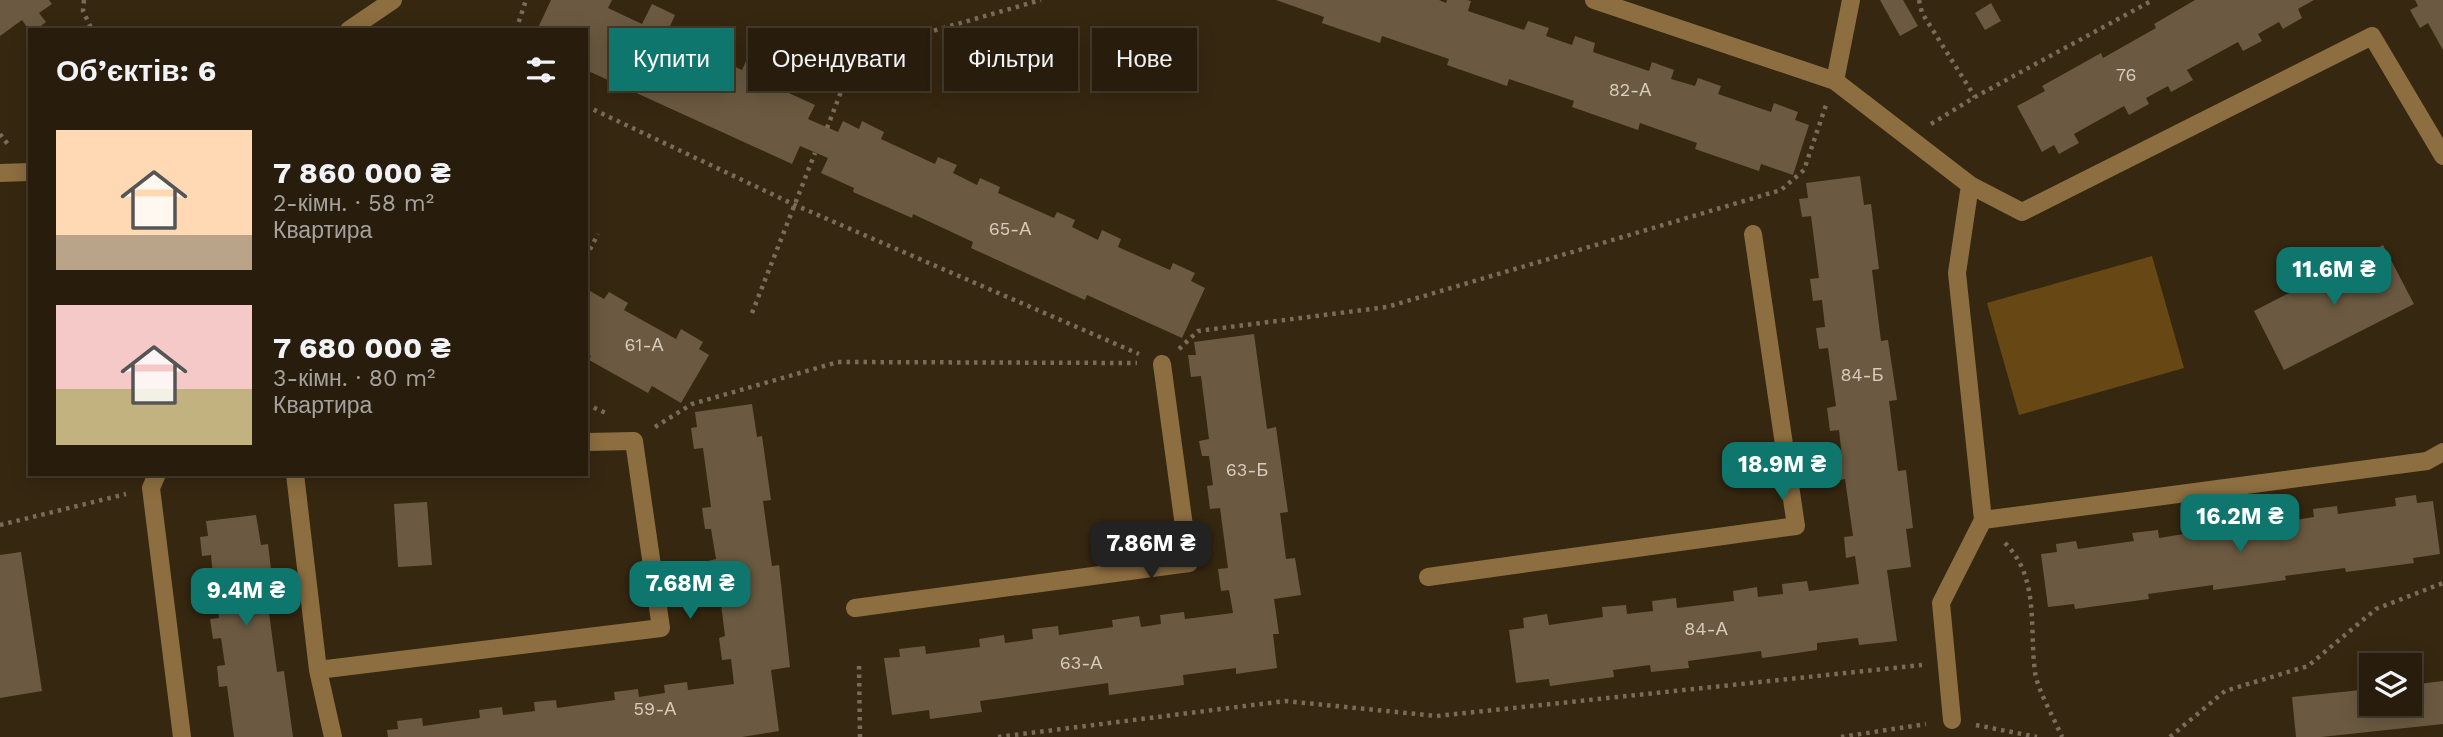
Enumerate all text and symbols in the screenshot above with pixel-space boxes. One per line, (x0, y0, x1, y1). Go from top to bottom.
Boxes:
chip: Купити (609, 28, 734, 91)
chip: Орендувати (748, 28, 930, 91)
chip: Фільтри (944, 28, 1078, 91)
chip: Нове (1092, 28, 1197, 91)
icon: filters (522, 51, 560, 89)
text: Об’єктів: 6 (56, 53, 216, 88)
house number: 76 (2116, 64, 2136, 85)
house number: 82-А (1609, 79, 1651, 100)
text: 7 860 000 ₴ (273, 155, 451, 190)
icon: home (112, 158, 196, 242)
text: 2-кімн. · 58 m² (273, 190, 434, 217)
text: Квартира (273, 217, 372, 244)
house number: 65-А (989, 218, 1031, 239)
pin: 11.6M ₴ (2269, 247, 2399, 307)
text: 11.6M ₴ (2292, 256, 2376, 283)
text: 7 680 000 ₴ (273, 330, 451, 365)
icon: home (112, 333, 196, 417)
house number: 61-А (624, 334, 664, 355)
house number: 84-Б (1840, 364, 1884, 385)
text: 3-кімн. · 80 m² (273, 365, 435, 392)
text: Квартира (273, 392, 372, 419)
pin: 18.9M ₴ (1717, 442, 1847, 502)
text: 18.9M ₴ (1738, 451, 1826, 478)
house number: 63-Б (1226, 459, 1268, 480)
pin: 16.2M ₴ (2175, 494, 2305, 554)
text: 16.2M ₴ (2196, 503, 2284, 530)
pin: 7.86M ₴ (1086, 522, 1216, 581)
text: 7.86M ₴ (1106, 530, 1196, 557)
pin: 7.68M ₴ (625, 562, 755, 621)
pin: 9.4M ₴ (189, 568, 303, 628)
text: 7.68M ₴ (645, 570, 735, 597)
text: 9.4M ₴ (207, 577, 285, 604)
house number: 84-А (1684, 618, 1728, 639)
house number: 63-А (1060, 652, 1102, 673)
map controls (2359, 653, 2422, 716)
button: layers (2359, 653, 2422, 716)
house number: 59-А (634, 698, 676, 719)

